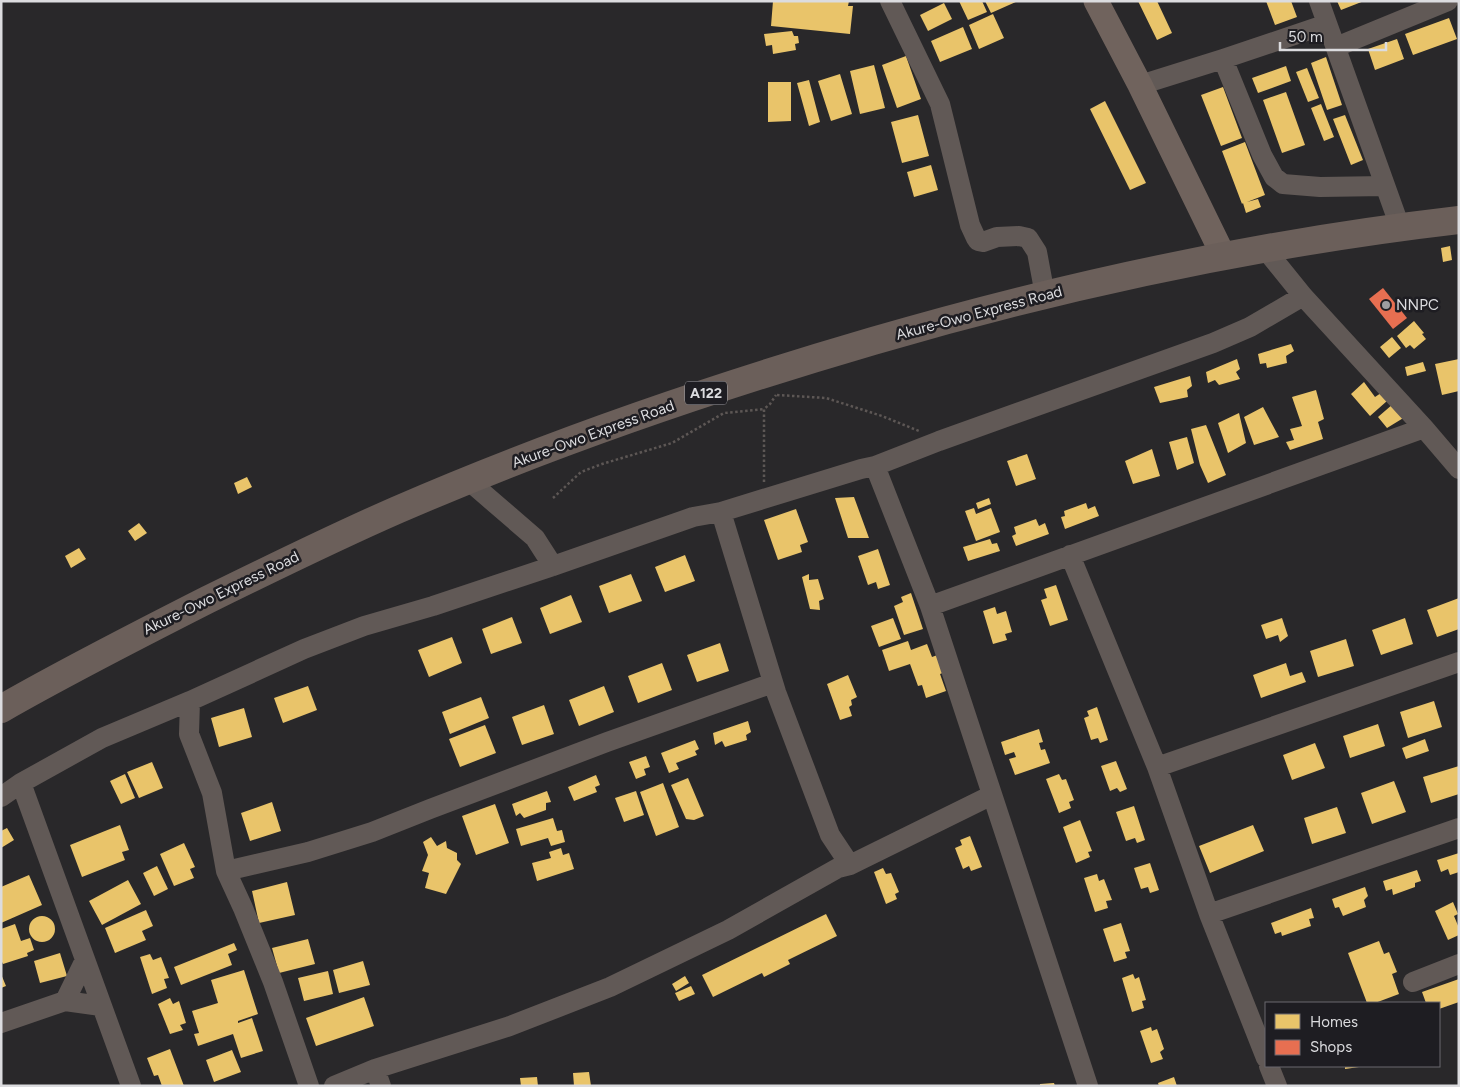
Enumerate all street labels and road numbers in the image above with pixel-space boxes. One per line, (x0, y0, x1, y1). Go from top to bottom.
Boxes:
street label: Akure-Owo Express Road (894, 282, 1064, 344)
road number: A122 (685, 382, 727, 404)
street label: Akure-Owo Express Road (509, 396, 677, 472)
street label: Akure-Owo Express Road (140, 547, 302, 639)

